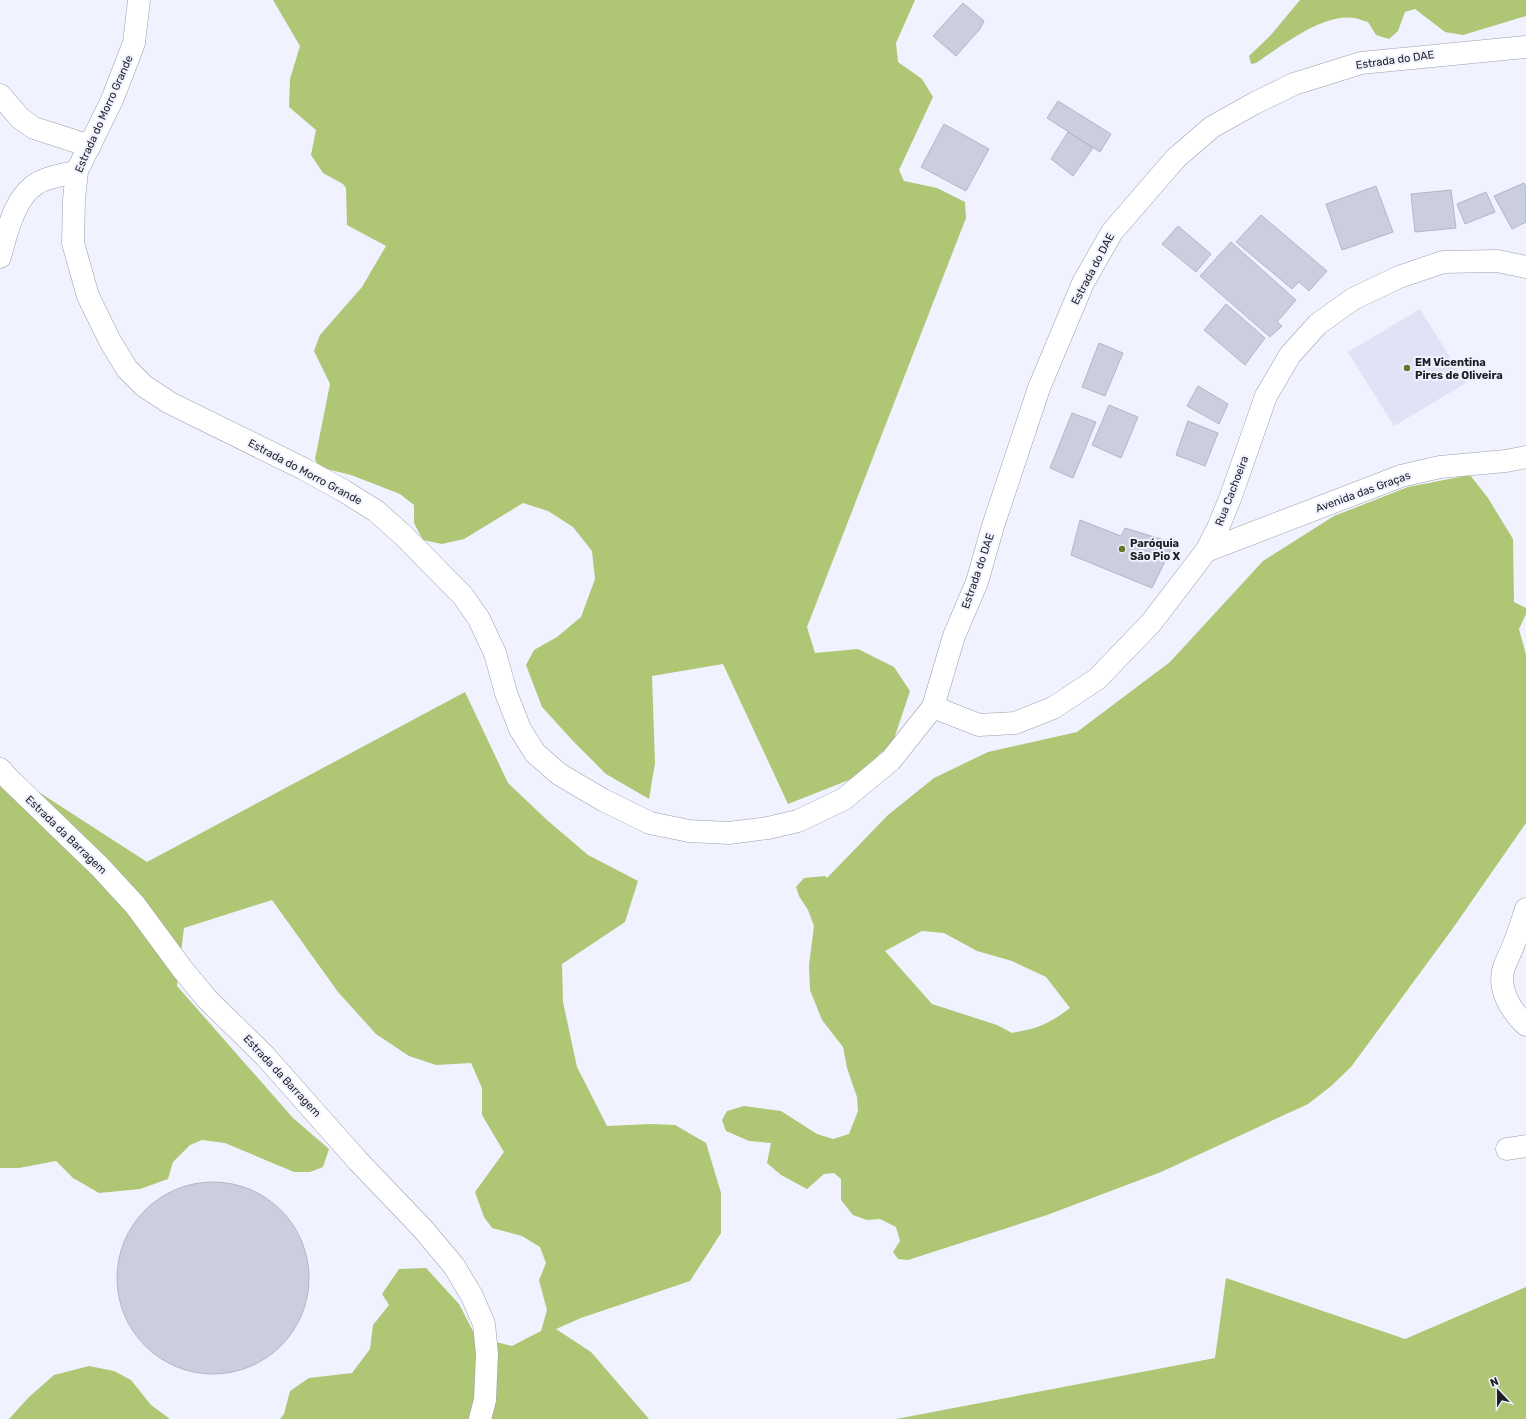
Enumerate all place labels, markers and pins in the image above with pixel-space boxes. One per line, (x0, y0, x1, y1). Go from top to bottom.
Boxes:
place label: EM Vicentina Pires de Oliveira (1415, 356, 1503, 382)
marker: EM Vicentina Pires de Oliveira (1402, 363, 1412, 373)
place label: Paróquia São Pio X (1130, 537, 1180, 563)
marker: Paróquia São Pio X (1117, 544, 1127, 554)

